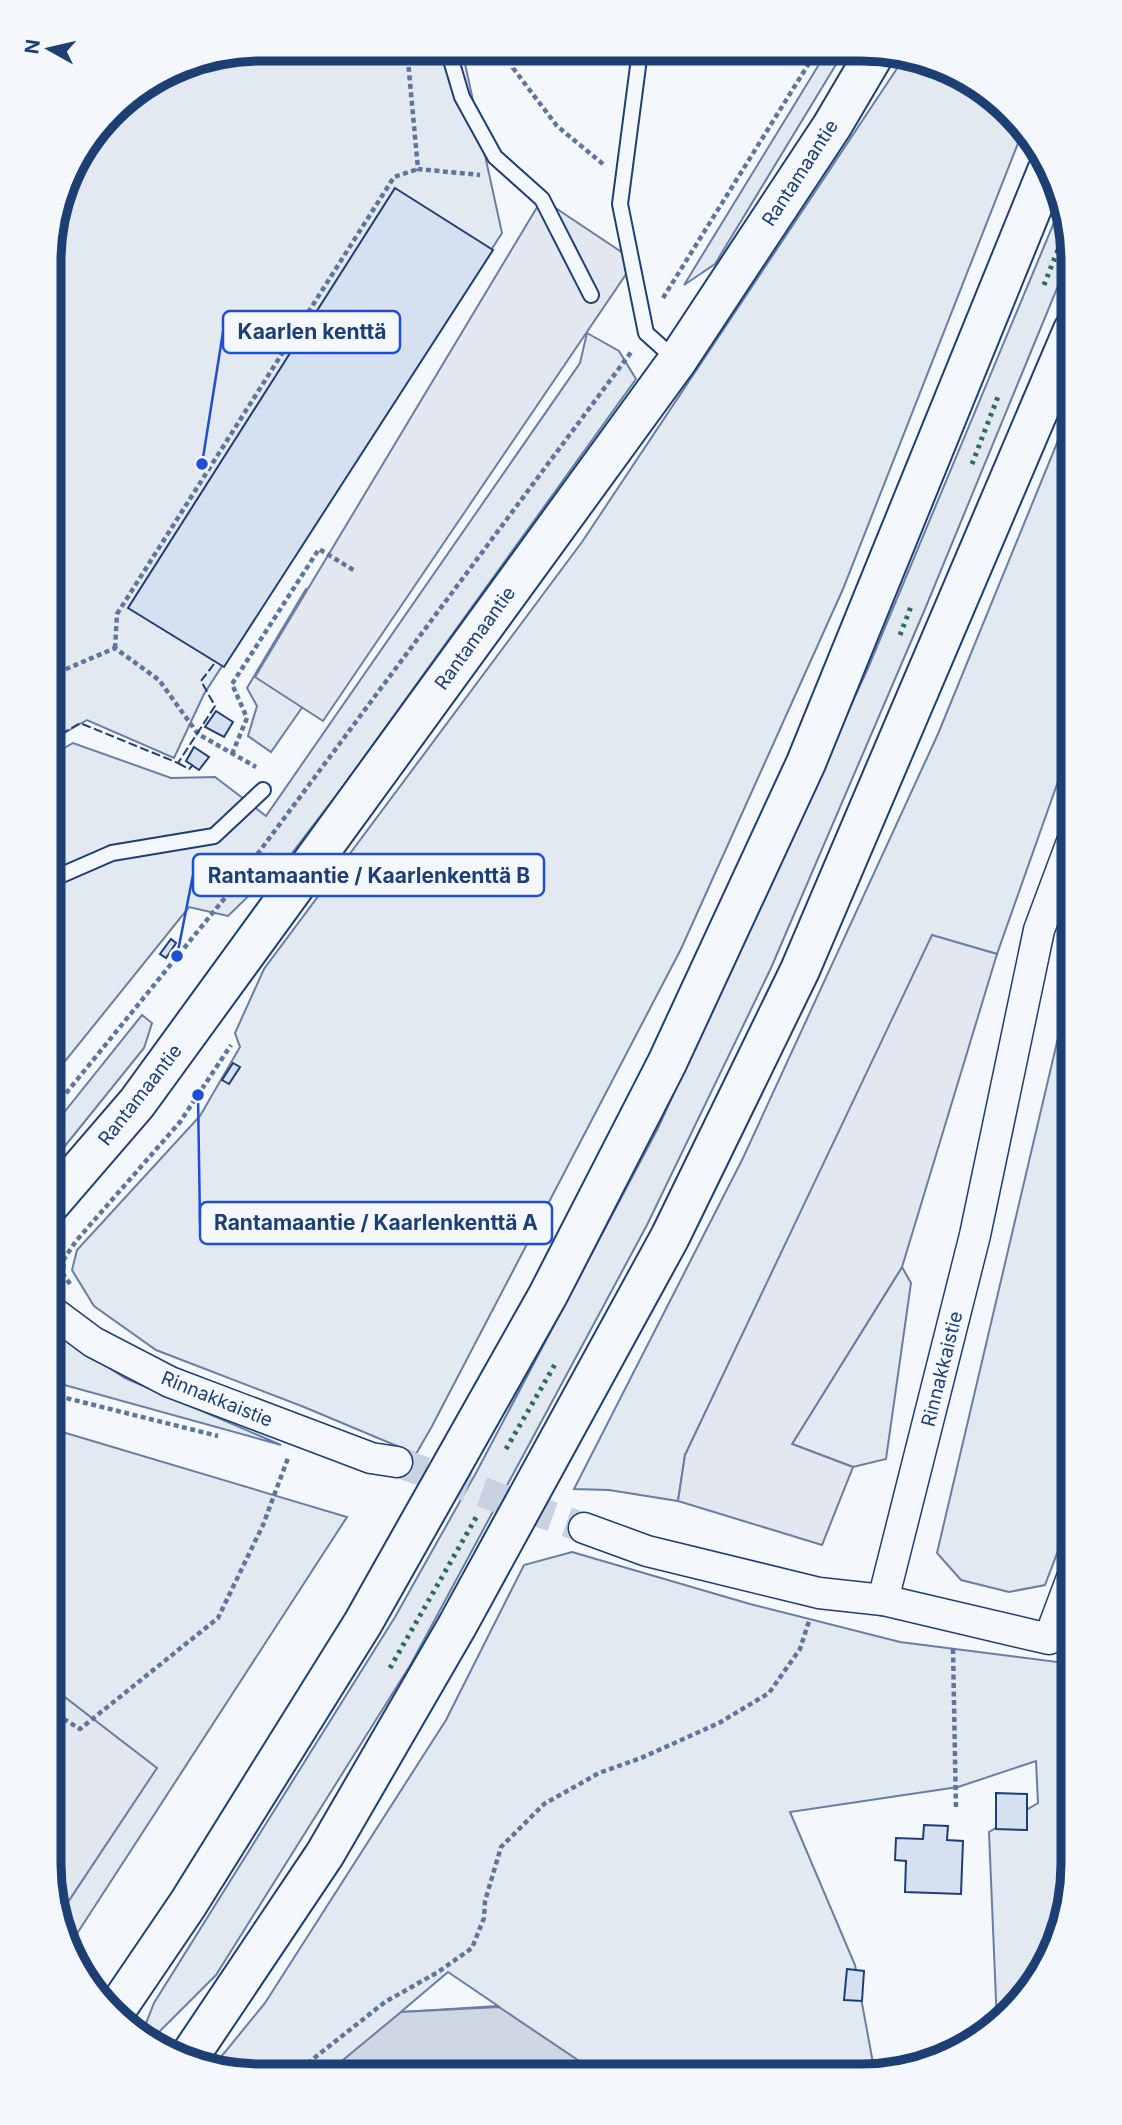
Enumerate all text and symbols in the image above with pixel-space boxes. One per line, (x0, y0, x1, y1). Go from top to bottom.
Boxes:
north arrow (14, 14, 84, 84)
text: N (20, 38, 45, 55)
street label: Rantamaantie (757, 116, 843, 230)
callout: Kaarlen kenttä (223, 311, 400, 353)
text: Kaarlen kenttä (238, 319, 386, 344)
street label: Rantamaantie (430, 582, 520, 694)
callout: Rantamaantie / Kaarlenkenttä B (193, 854, 544, 896)
text: Rantamaantie / Kaarlenkenttä B (208, 863, 530, 888)
street label: Rantamaantie (93, 1040, 187, 1150)
callout: Rantamaantie / Kaarlenkenttä A (200, 1202, 552, 1244)
text: Rantamaantie / Kaarlenkenttä A (214, 1210, 538, 1235)
street label: Rinnakkaistie (917, 1309, 967, 1429)
street label: Rinnakkaistie (158, 1366, 276, 1432)

